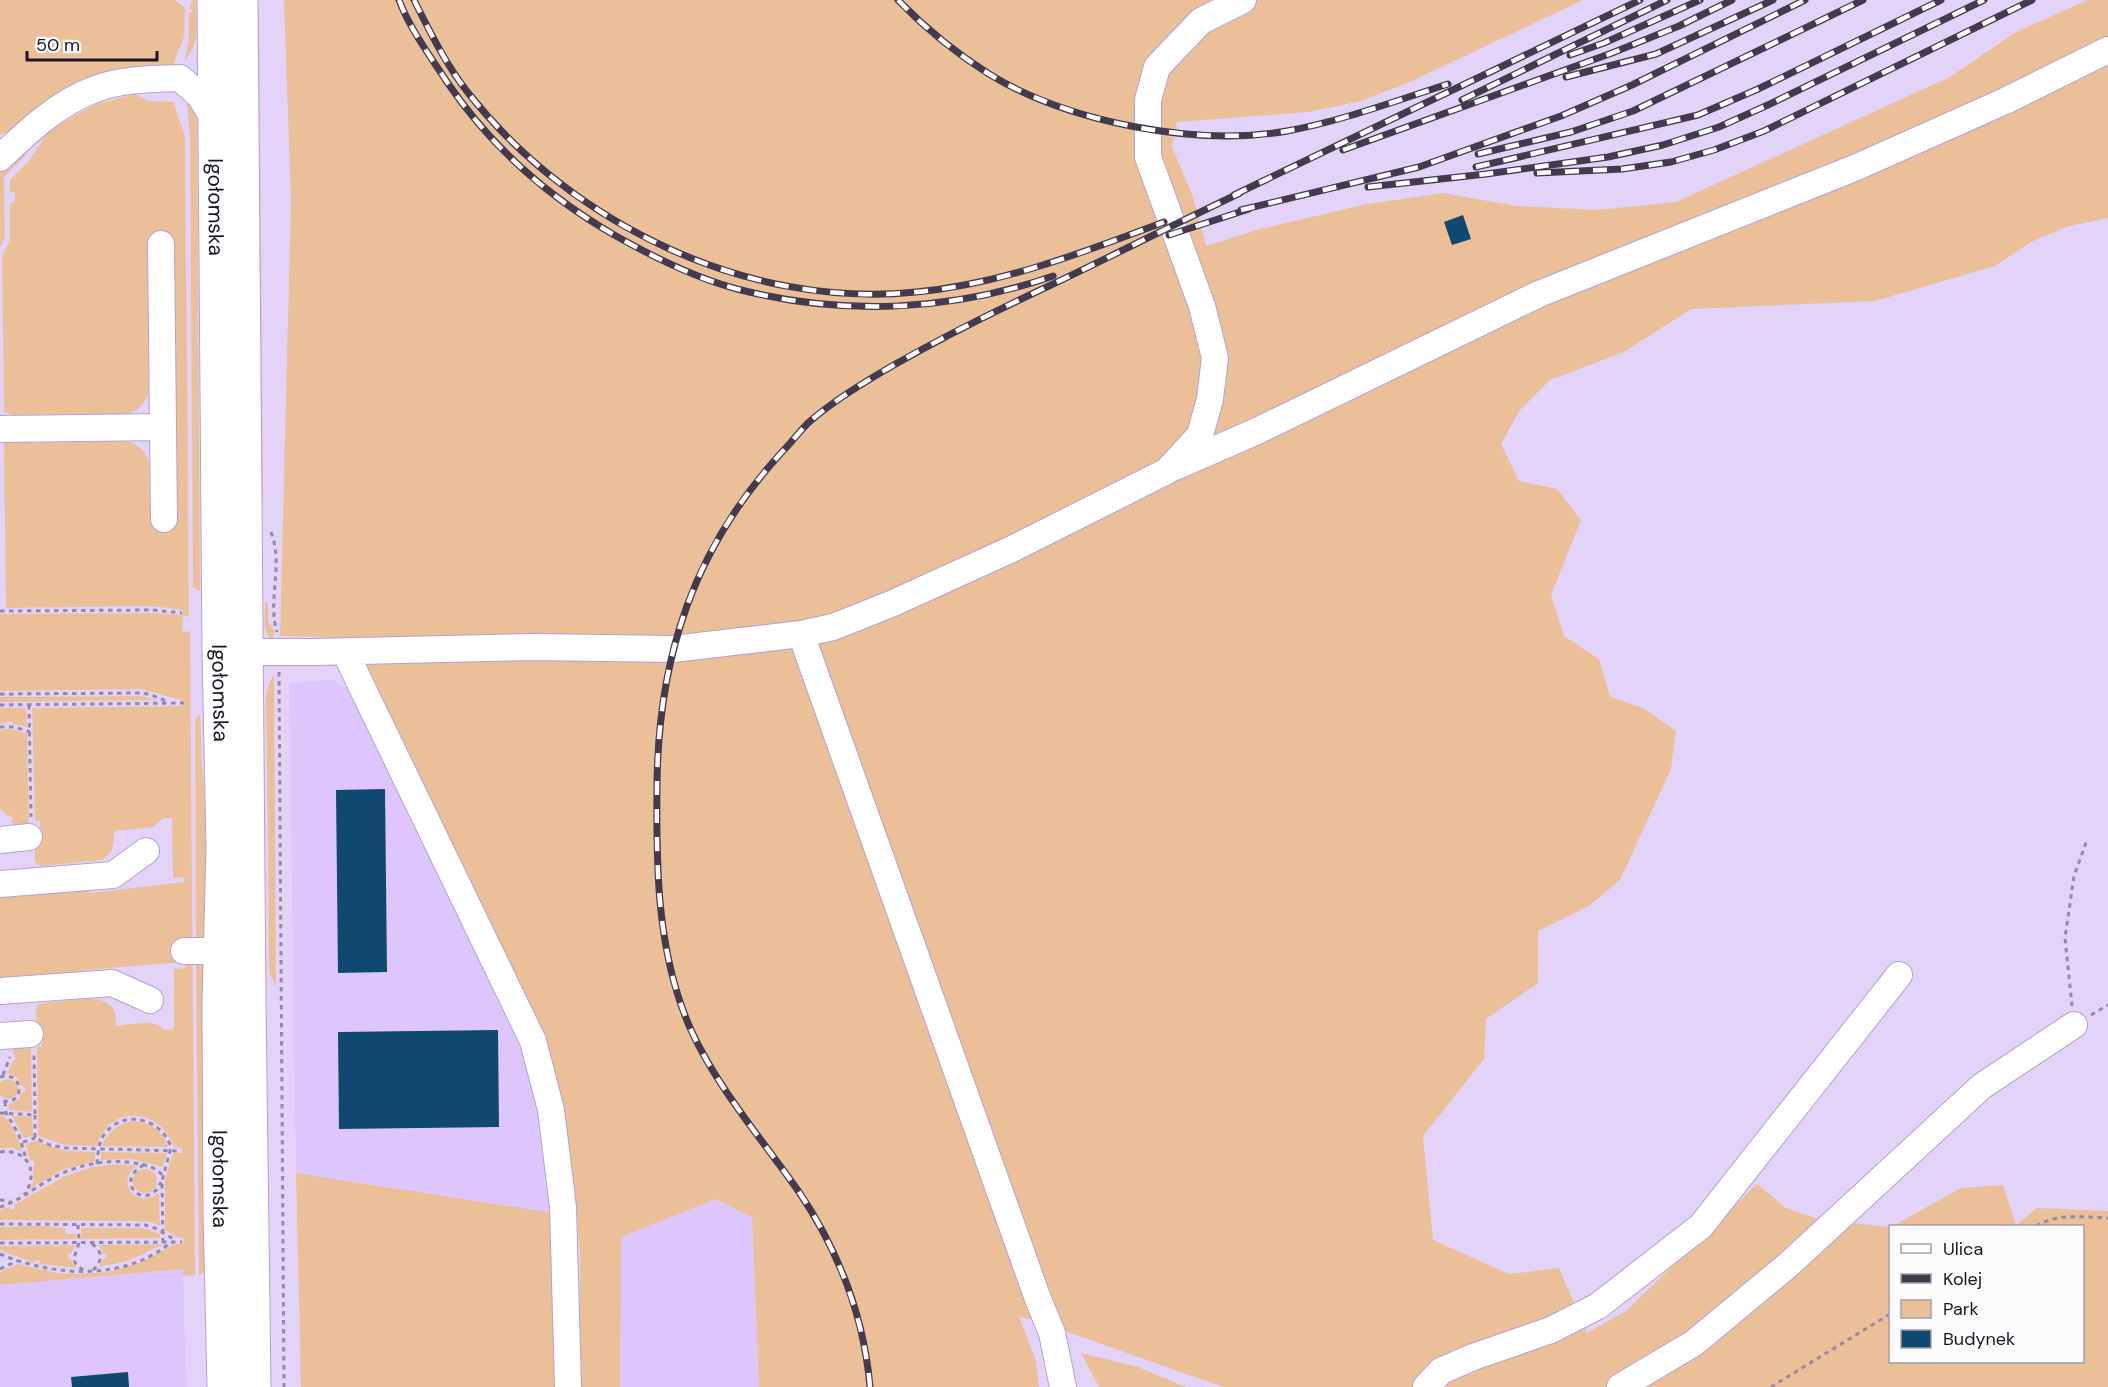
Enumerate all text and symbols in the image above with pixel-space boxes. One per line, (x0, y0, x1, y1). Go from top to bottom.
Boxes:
scale bar (27, 24, 158, 62)
text: 50 m (36, 33, 80, 57)
street label: Igołomska (201, 158, 230, 256)
street label: Igołomska (205, 644, 235, 742)
street label: Igołomska (206, 1130, 234, 1228)
legend (1889, 1225, 2084, 1363)
text: Ulica (1943, 1237, 1983, 1261)
text: Kolej (1943, 1267, 1982, 1291)
text: Park (1943, 1297, 1979, 1321)
text: Budynek (1943, 1327, 2015, 1351)

